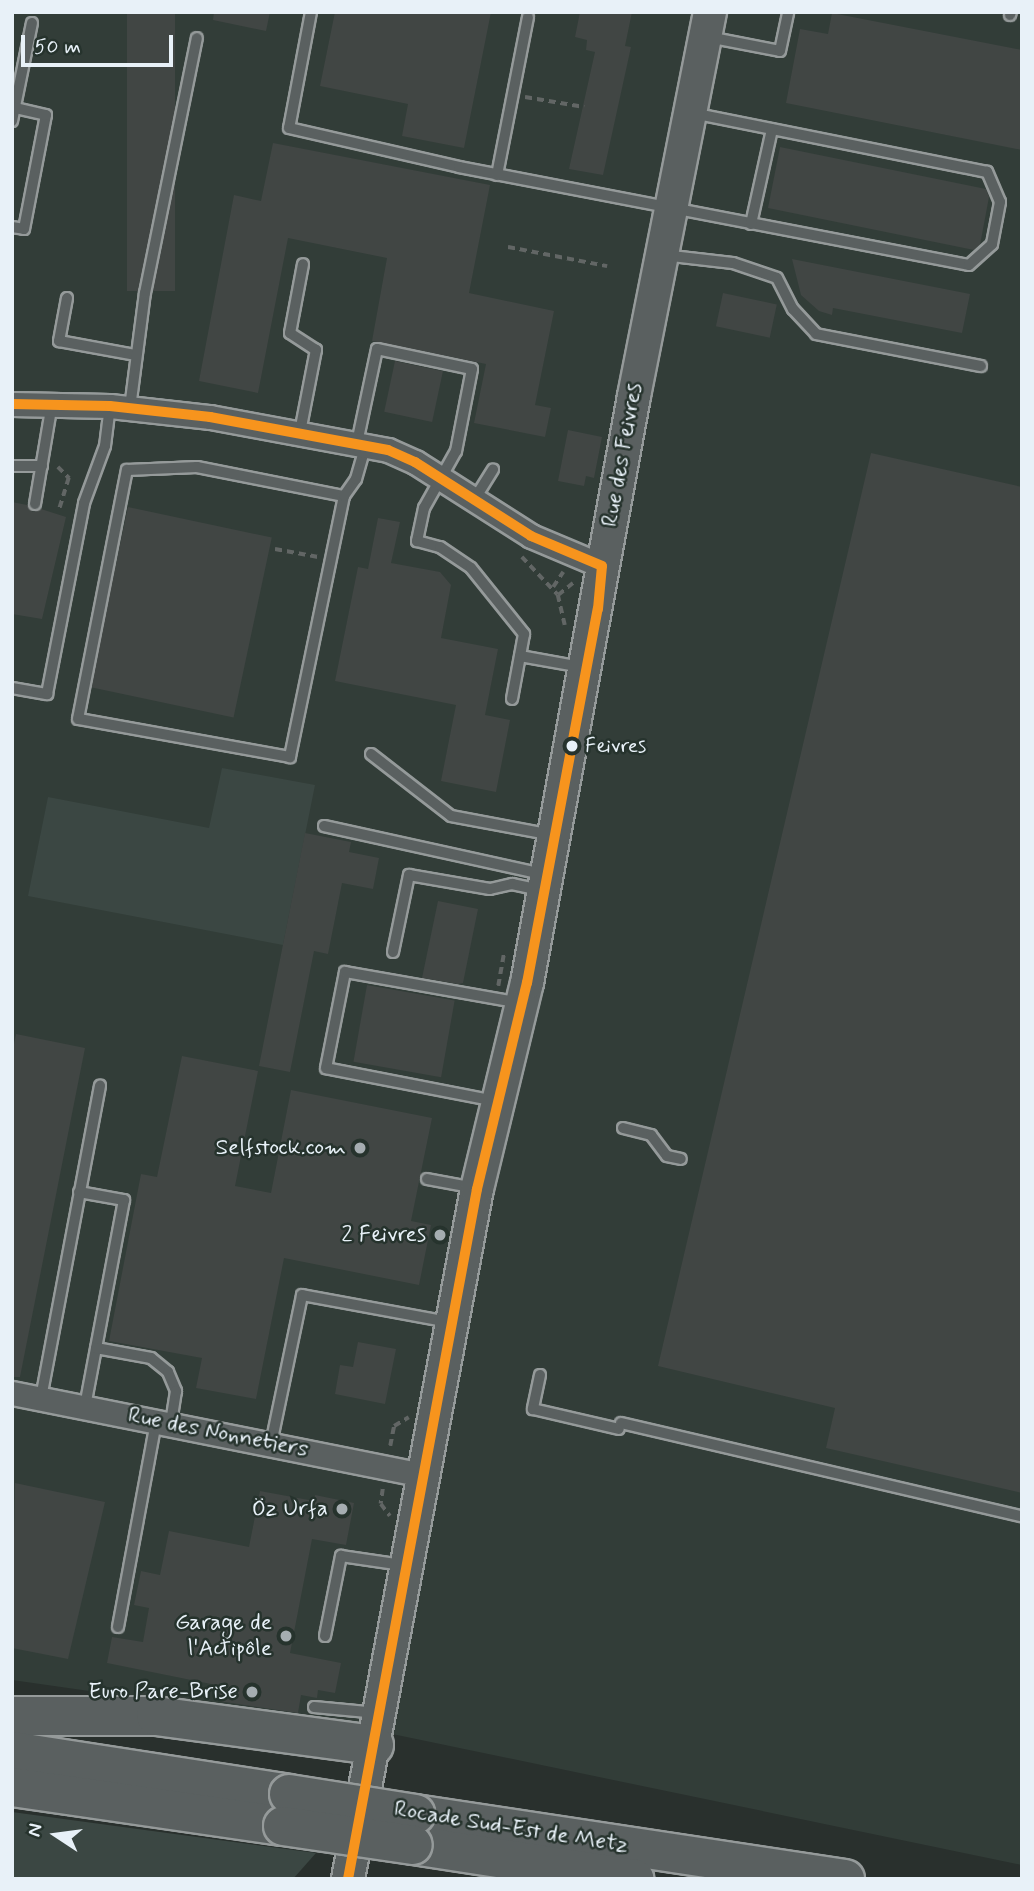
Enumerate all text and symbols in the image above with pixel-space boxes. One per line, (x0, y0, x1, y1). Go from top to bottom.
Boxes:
scale bar (24, 21, 177, 65)
text: 50 m (34, 33, 81, 61)
street label: Rue des Feivres (597, 381, 649, 529)
place label: Feivres (585, 733, 646, 759)
marker: Feivres (565, 739, 579, 753)
place label: Selfstock.com (215, 1134, 346, 1162)
marker: Selfstock.com (352, 1140, 368, 1156)
place label: 2 Feivres (341, 1221, 426, 1249)
marker: 2 Feivres (432, 1227, 448, 1243)
street label: Rue des Nonnetiers (122, 1401, 314, 1465)
place label: Öz Urfa (250, 1495, 328, 1523)
marker: Öz Urfa (334, 1501, 350, 1517)
place label: Garage de l'Actipôle (175, 1609, 272, 1663)
marker: Garage de l'Actipôle (278, 1628, 294, 1644)
place label: Euro Pare-Brise (88, 1678, 238, 1706)
marker: Euro Pare-Brise (244, 1684, 260, 1700)
street label: Rocade Sud-Est de Metz (393, 1796, 629, 1860)
north arrow (21, 1800, 91, 1870)
text: N (21, 1821, 49, 1839)

